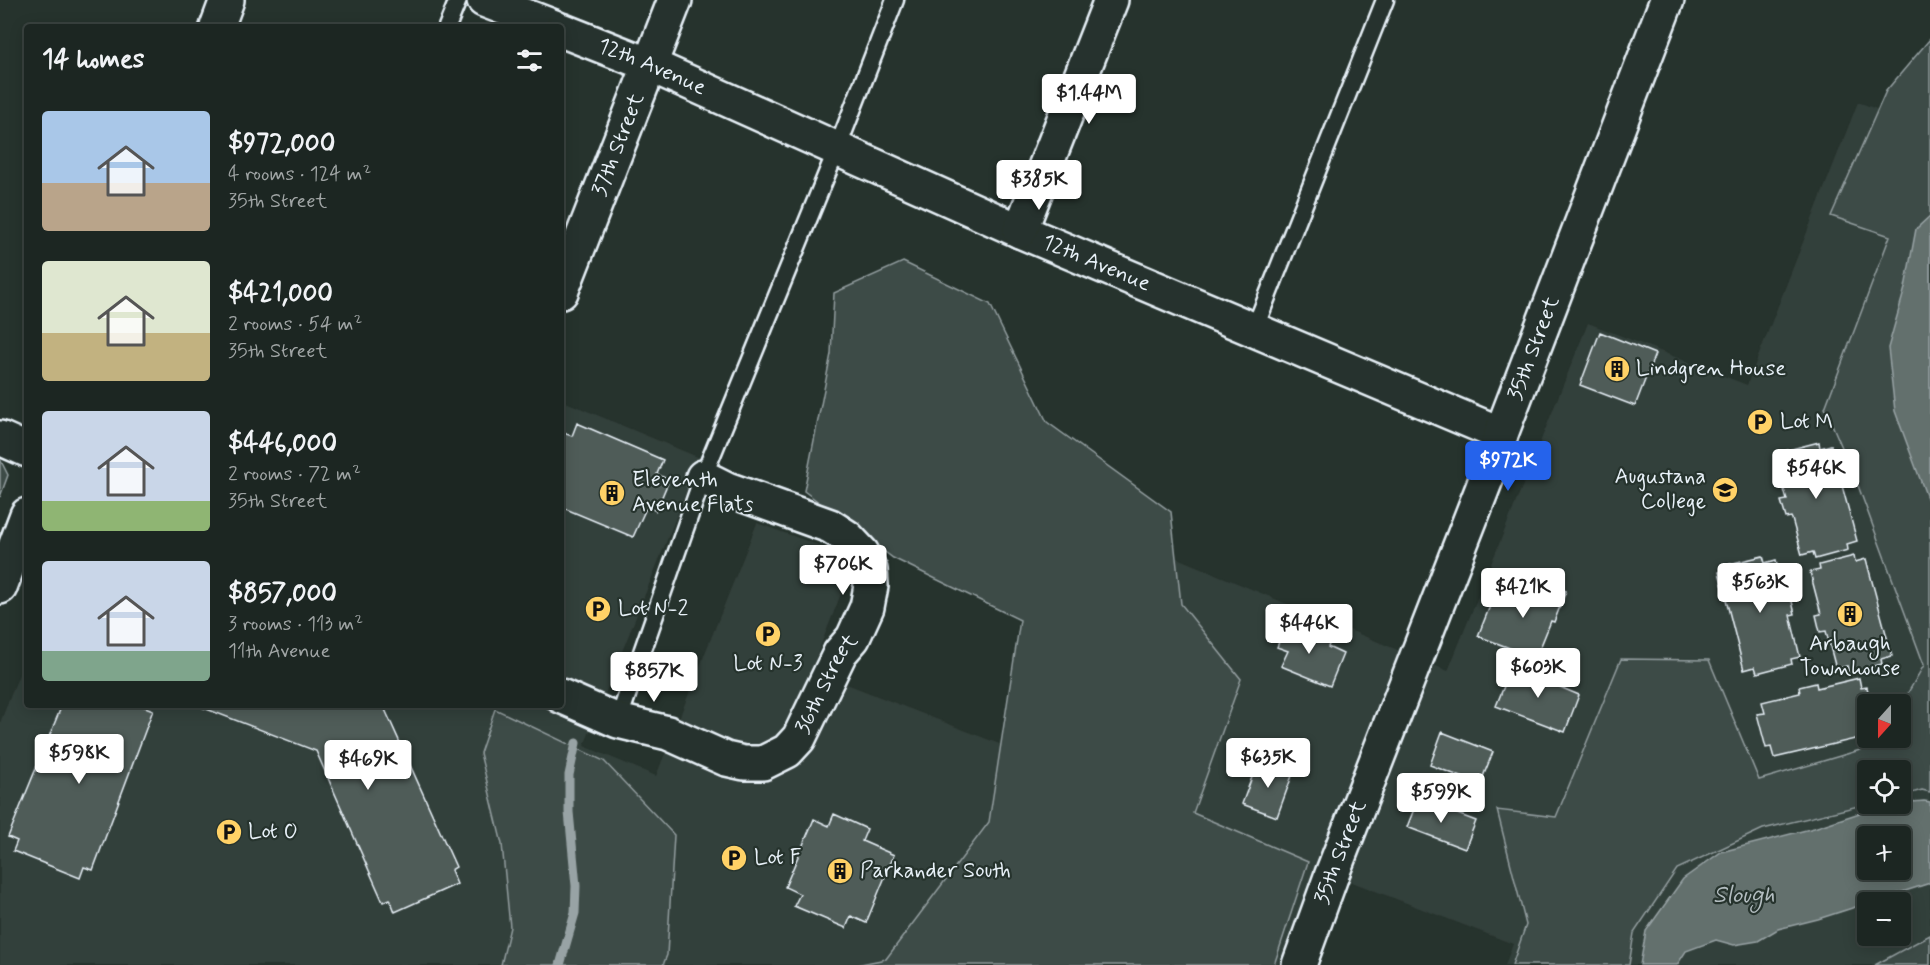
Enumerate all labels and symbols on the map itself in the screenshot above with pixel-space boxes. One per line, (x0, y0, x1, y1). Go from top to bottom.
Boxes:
street label: 12th Avenue (594, 32, 710, 102)
pin: $1.44M (1040, 74, 1138, 125)
street label: 37th Street (586, 89, 651, 200)
pin: $385K (997, 160, 1081, 211)
street label: 12th Avenue (1038, 228, 1155, 299)
street label: 35th Street (1501, 292, 1566, 404)
building icon: Lindgren House (1602, 354, 1632, 384)
place label: Lindgren House (1636, 355, 1786, 384)
parking icon: Lot M (1745, 407, 1775, 437)
place label: Lot M (1780, 408, 1834, 436)
pin: $972K (1466, 441, 1550, 492)
pin: $546K (1774, 449, 1858, 500)
place label: Augustana College (1614, 463, 1706, 517)
place label: Eleventh Avenue Flats (632, 466, 754, 519)
school or university icon: Augustana College (1710, 475, 1740, 505)
building icon: Eleventh Avenue Flats (597, 478, 627, 508)
pin: $706K (801, 545, 885, 596)
pin: $563K (1718, 563, 1802, 614)
pin: $421K (1481, 568, 1565, 619)
parking icon: Lot N-2 (583, 594, 613, 624)
place label: Lot N-2 (618, 595, 689, 623)
building icon: Arbaugh Townhouse (1835, 599, 1865, 629)
pin: $446K (1267, 604, 1351, 655)
parking icon: Lot N-3 (753, 619, 783, 649)
street label: 36th Street (789, 628, 865, 739)
place label: Arbaugh Townhouse (1800, 630, 1900, 683)
pin: $603K (1496, 648, 1580, 699)
place label: Lot N-3 (733, 650, 803, 678)
pin: $857K (612, 652, 696, 703)
north arrow (1857, 694, 1911, 748)
pin: $598K (37, 734, 121, 785)
pin: $635K (1226, 738, 1310, 789)
pin: $469K (326, 740, 410, 791)
pin: $599K (1399, 773, 1483, 824)
street label: 35th Street (1308, 796, 1373, 908)
parking icon: Lot O (214, 817, 244, 847)
place label: Lot O (248, 818, 298, 846)
parking icon: Lot F (719, 843, 749, 873)
place label: Lot F (754, 844, 802, 872)
building icon: Parkander South (825, 856, 855, 886)
place label: Parkander South (860, 857, 1011, 885)
water label: Slough (1713, 880, 1775, 913)

